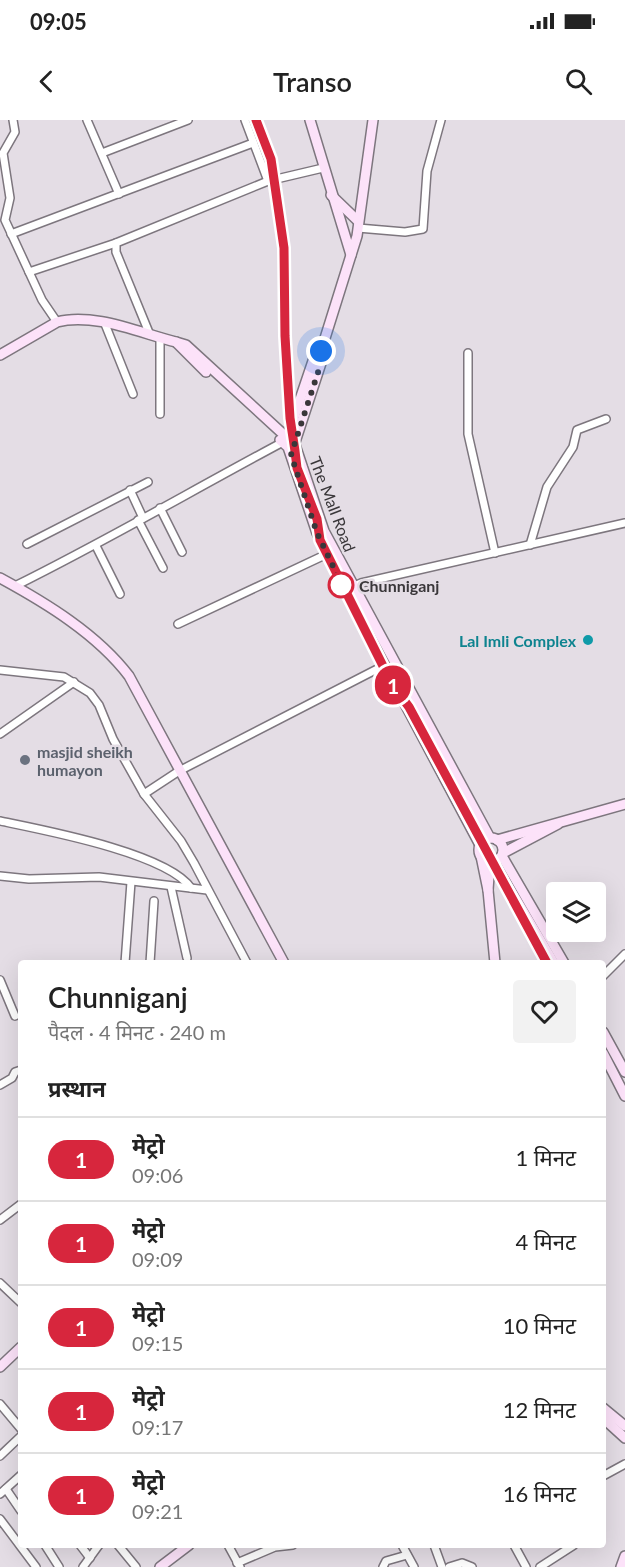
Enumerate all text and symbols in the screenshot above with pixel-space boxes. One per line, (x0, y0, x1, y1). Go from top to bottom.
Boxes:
text: 09:05 (30, 8, 87, 35)
icon: back (30, 65, 63, 98)
text: Transo (273, 65, 352, 98)
icon: search (562, 65, 595, 98)
your location (306, 336, 336, 366)
street label: The Mall Road (306, 454, 360, 554)
marker: Chunniganj (328, 572, 354, 598)
place label: Chunniganj (359, 576, 439, 595)
place label: Lal Imli Complex (459, 631, 577, 650)
marker: Lal Imli Complex (581, 633, 595, 647)
line badge: 1 (374, 666, 412, 704)
text: 1 (387, 673, 399, 698)
place label: masjid sheikh humayon (37, 742, 133, 779)
marker: masjid sheikh humayon (18, 753, 32, 767)
map controls (546, 882, 606, 942)
button: layers (546, 882, 606, 942)
text: Chunniganj (48, 980, 188, 1014)
button: heart (513, 980, 576, 1043)
text: पैदल · 4 मिनट · 240 m (48, 1020, 226, 1044)
text: प्रस्थान (48, 1075, 106, 1102)
text: मेट्रो (132, 1132, 165, 1159)
text: 1 मिनट (515, 1144, 576, 1171)
text: 1 (75, 1147, 87, 1172)
text: 09:06 (132, 1163, 183, 1187)
text: मेट्रो (132, 1216, 165, 1243)
text: 4 मिनट (515, 1228, 576, 1255)
text: 1 (75, 1231, 87, 1256)
text: 09:09 (132, 1247, 183, 1271)
text: मेट्रो (132, 1300, 165, 1327)
text: 10 मिनट (503, 1312, 576, 1339)
text: 1 (75, 1315, 87, 1340)
text: 09:15 (132, 1331, 183, 1355)
text: मेट्रो (132, 1384, 165, 1411)
text: 12 मिनट (503, 1396, 576, 1423)
text: 1 (75, 1399, 87, 1424)
text: 09:17 (132, 1415, 183, 1439)
text: मेट्रो (132, 1468, 165, 1495)
text: 16 मिनट (503, 1480, 576, 1507)
text: 1 (75, 1483, 87, 1508)
text: 09:21 (132, 1499, 183, 1523)

